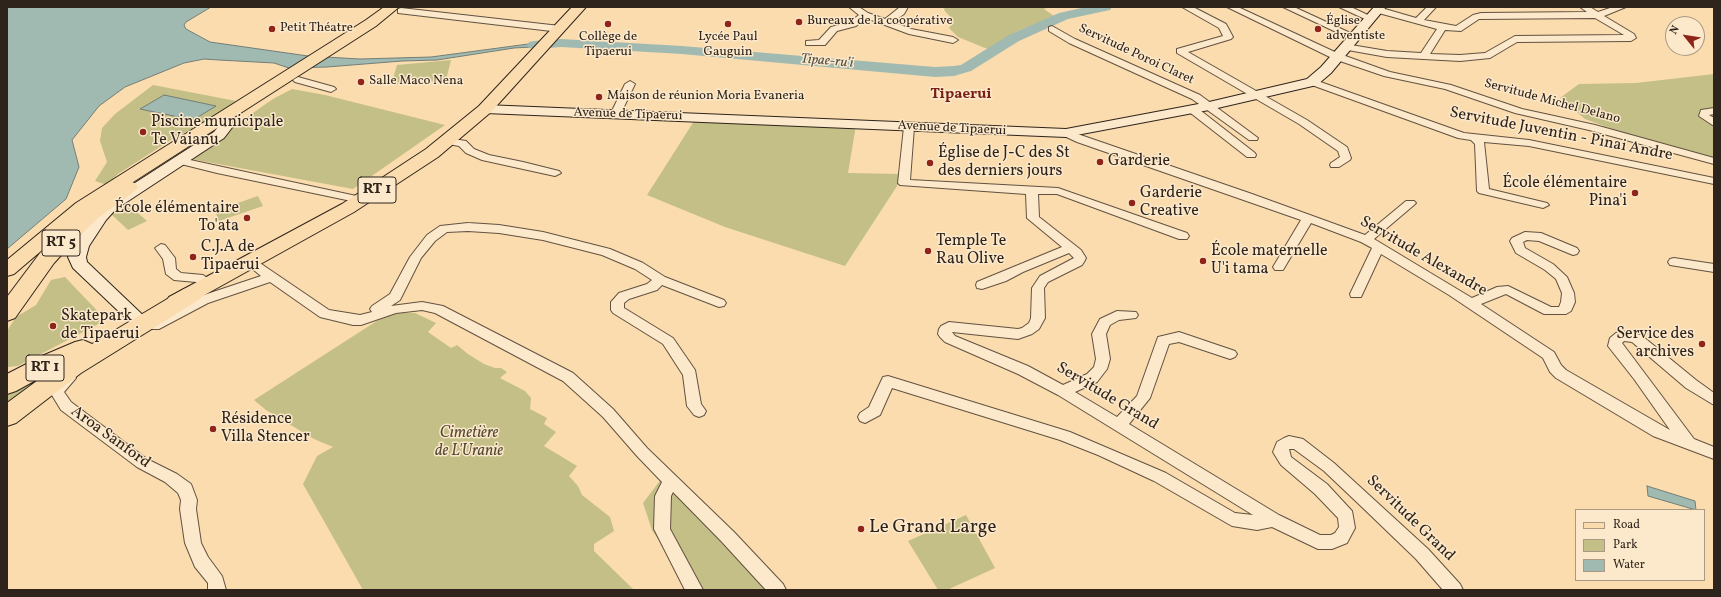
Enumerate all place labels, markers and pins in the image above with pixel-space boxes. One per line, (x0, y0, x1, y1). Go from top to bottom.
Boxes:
place label: Bureaux de la coopérative (807, 14, 953, 30)
place label: Église adventiste (1326, 14, 1385, 45)
marker: Bureaux de la coopérative (794, 17, 804, 27)
marker: Collège de Tipaerui (603, 19, 613, 29)
marker: Lycée Paul Gauguin (723, 19, 733, 29)
place label: Petit Théatre (280, 21, 353, 37)
marker: Petit Théatre (267, 24, 277, 34)
marker: Église adventiste (1313, 24, 1323, 34)
place label: Collège de Tipaerui (579, 30, 637, 61)
place label: Lycée Paul Gauguin (698, 30, 758, 61)
place label: Salle Maco Nena (369, 74, 463, 90)
marker: Salle Maco Nena (356, 77, 366, 87)
place label: Maison de réunion Moria Evaneria (607, 89, 804, 105)
marker: Maison de réunion Moria Evaneria (594, 92, 604, 102)
place label: Piscine municipale Te Vaianu (151, 113, 283, 151)
marker: Piscine municipale Te Vaianu (138, 127, 148, 137)
place label: Église de J-C des St des derniers jours (938, 144, 1070, 182)
place label: Garderie (1108, 152, 1170, 172)
marker: Garderie (1095, 157, 1105, 167)
marker: Église de J-C des St des derniers jours (925, 158, 935, 168)
place label: École élémentaire Pina'i (1502, 174, 1627, 212)
place label: Garderie Creative (1140, 184, 1202, 222)
marker: École élémentaire Pina'i (1630, 188, 1640, 198)
marker: Garderie Creative (1127, 198, 1137, 208)
place label: École élémentaire To'ata (114, 199, 239, 237)
marker: École élémentaire To'ata (242, 213, 252, 223)
place label: Temple Te Rau Olive (936, 232, 1006, 270)
place label: C.J.A de Tipaerui (201, 238, 260, 276)
place label: École maternelle U'i tama (1211, 242, 1328, 280)
marker: Temple Te Rau Olive (923, 246, 933, 256)
marker: C.J.A de Tipaerui (188, 252, 198, 262)
marker: École maternelle U'i tama (1198, 256, 1208, 266)
place label: Skatepark de Tipaerui (61, 307, 139, 345)
marker: Skatepark de Tipaerui (48, 321, 58, 331)
place label: Service des archives (1616, 325, 1694, 363)
marker: Service des archives (1697, 339, 1707, 349)
place label: Résidence Villa Stencer (221, 410, 310, 448)
marker: Résidence Villa Stencer (208, 424, 218, 434)
place label: Le Grand Large (869, 518, 996, 540)
marker: Le Grand Large (856, 524, 866, 534)

